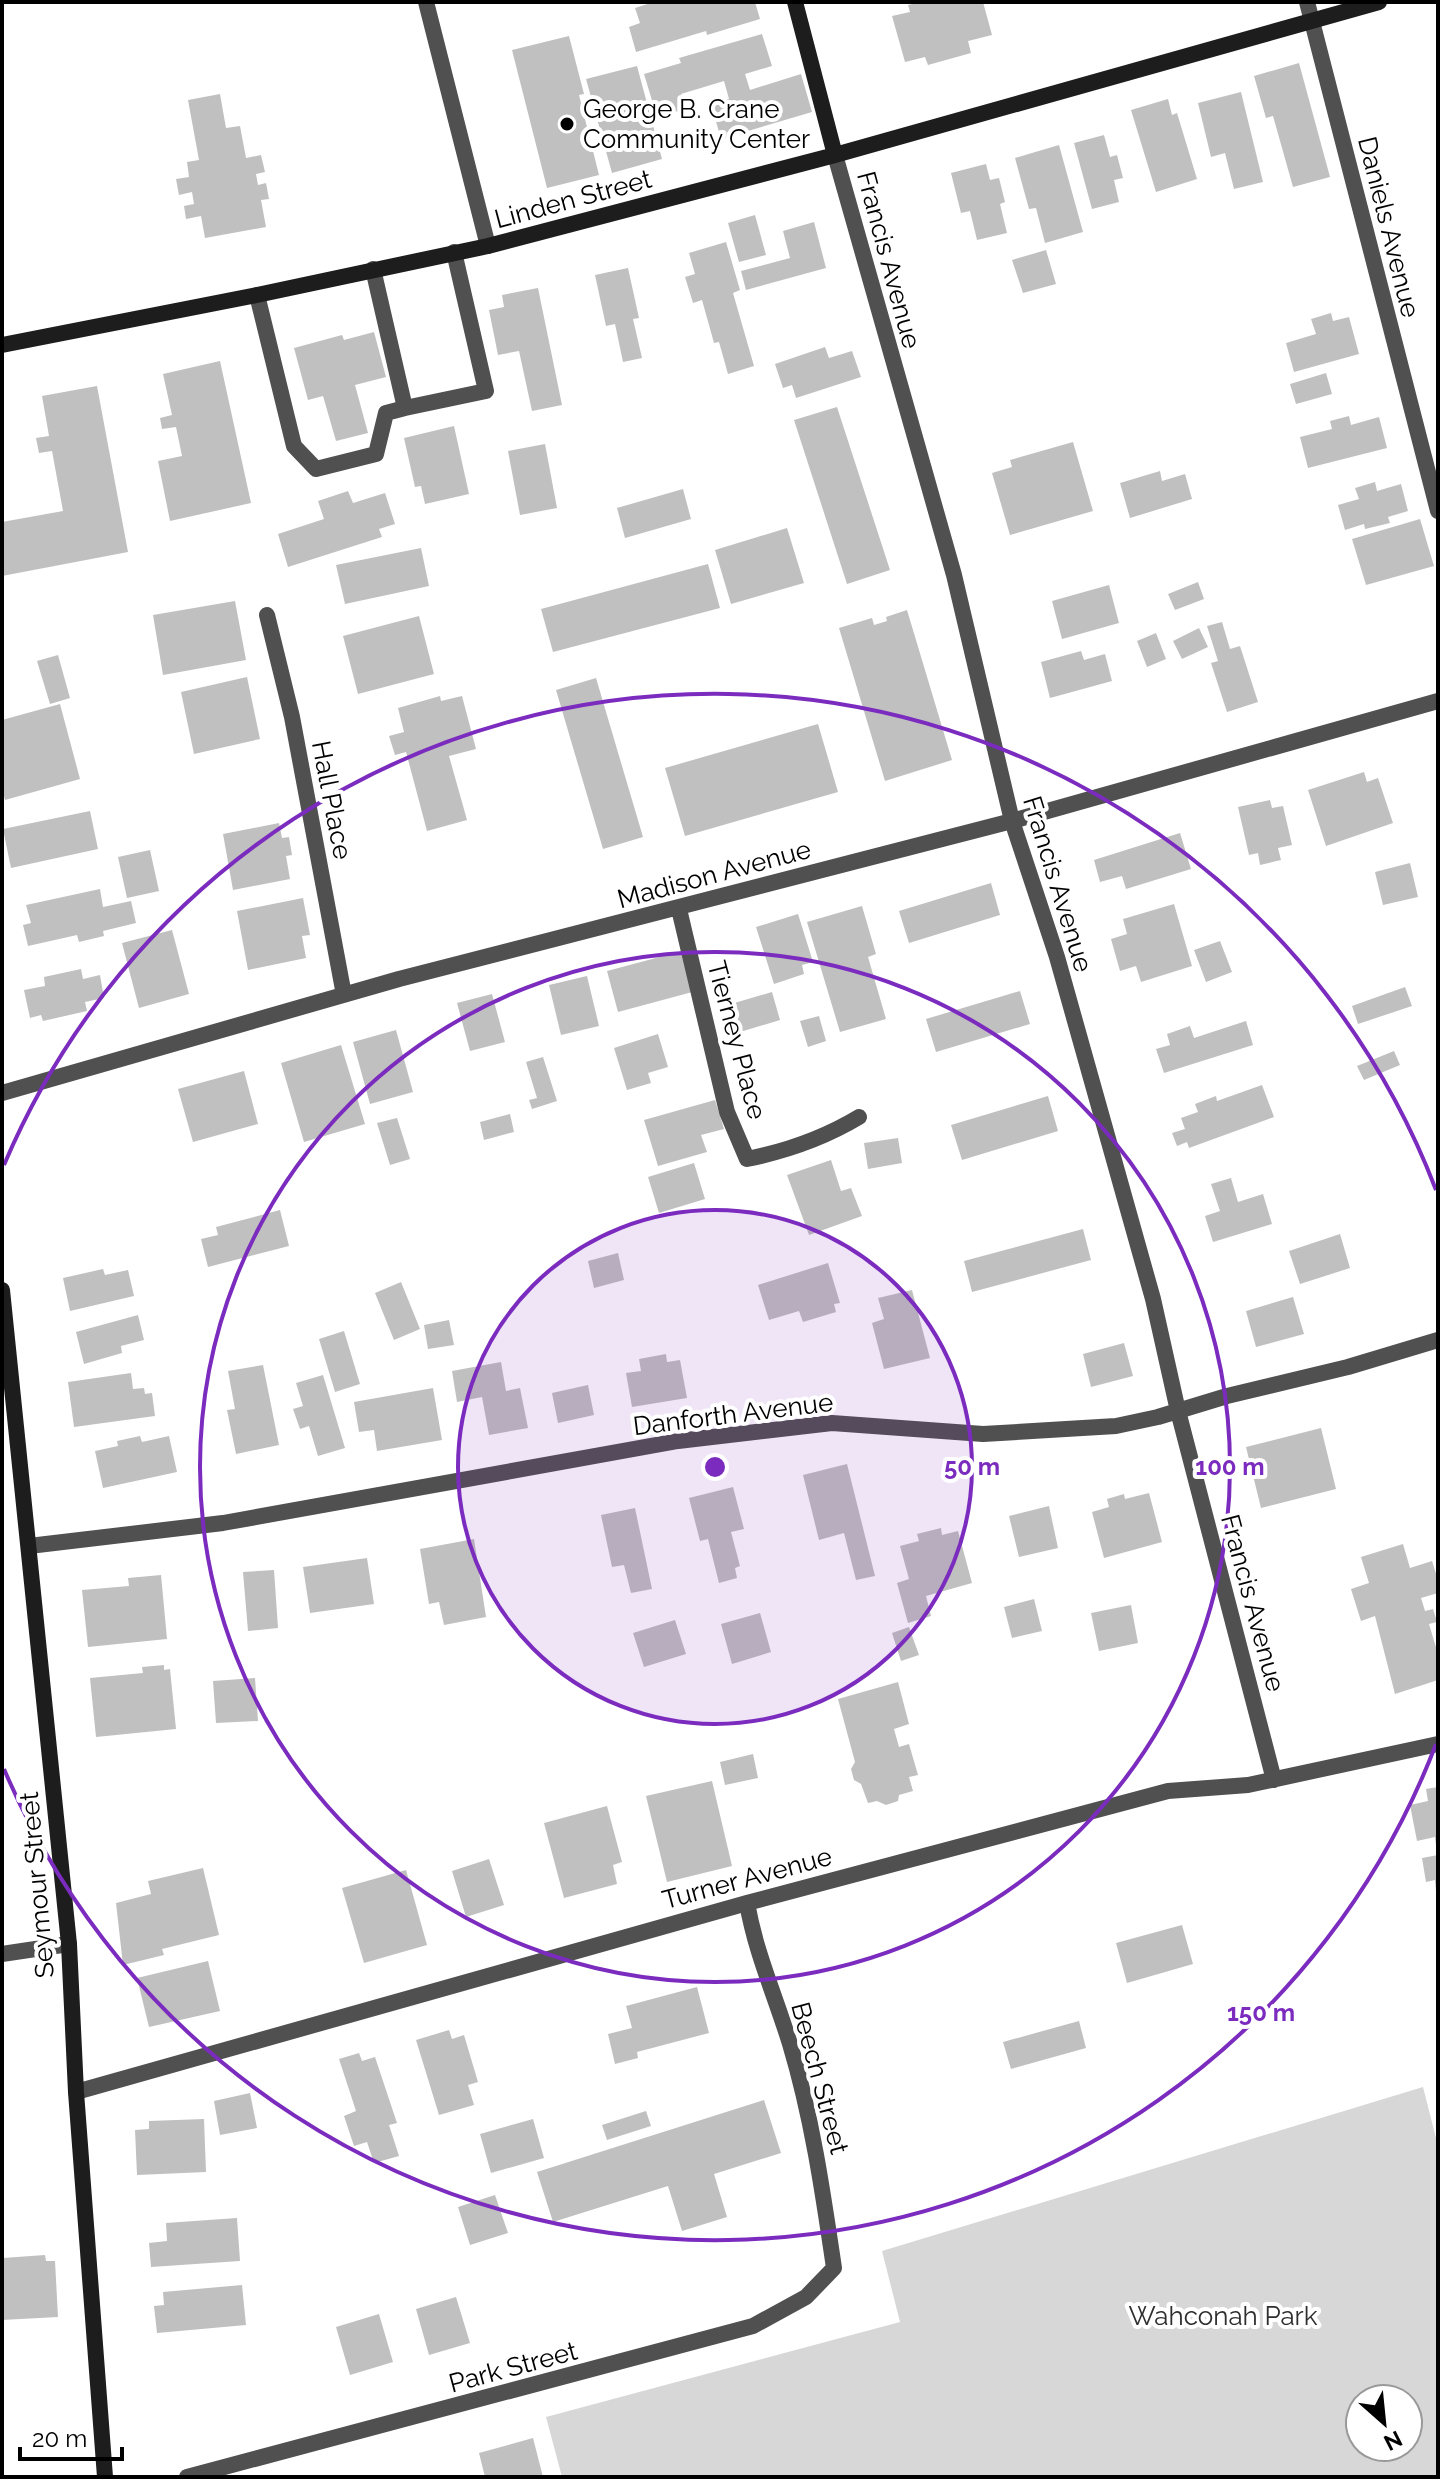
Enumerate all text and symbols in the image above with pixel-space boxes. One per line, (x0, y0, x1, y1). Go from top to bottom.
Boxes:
place label: George B. Crane Community Center (583, 94, 810, 154)
marker: George B. Crane Community Center (558, 115, 576, 133)
street label: Daniels Avenue (1352, 133, 1426, 321)
street label: Linden Street (491, 164, 655, 234)
street label: Francis Avenue (851, 168, 927, 352)
street label: Hall Place (306, 738, 358, 862)
street label: Francis Avenue (1017, 792, 1099, 976)
street label: Madison Avenue (614, 834, 814, 914)
street label: Tierney Place (701, 957, 773, 1123)
street label: Danforth Avenue (631, 1387, 835, 1441)
text: 50 m (944, 1452, 1000, 1481)
text: 100 m (1195, 1452, 1265, 1481)
centre of rings (701, 1453, 729, 1481)
street label: Francis Avenue (1215, 1511, 1291, 1695)
street label: Seymour Street (14, 1790, 60, 1979)
street label: Turner Avenue (659, 1841, 835, 1915)
text: 150 m (1227, 1998, 1295, 2027)
street label: Beech Street (785, 1999, 855, 2157)
park label: Wahconah Park (1129, 2301, 1318, 2331)
street label: Park Street (445, 2335, 581, 2399)
north arrow (1344, 2383, 1424, 2463)
scale bar (20, 2411, 122, 2461)
text: 20 m (32, 2424, 87, 2453)
text: N (1380, 2425, 1406, 2456)

